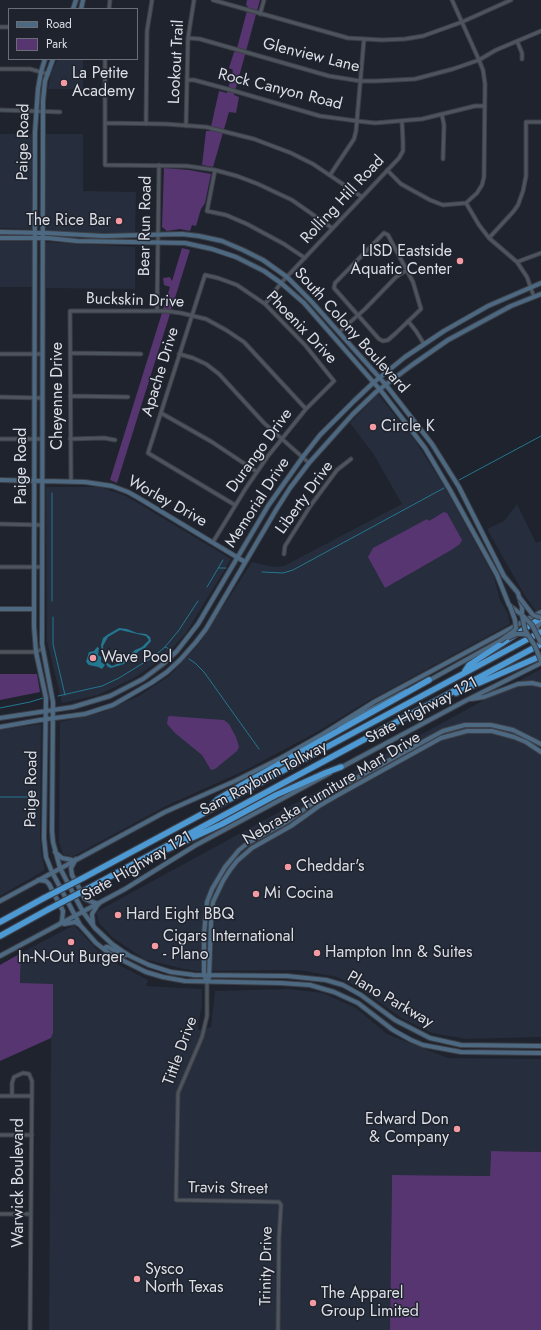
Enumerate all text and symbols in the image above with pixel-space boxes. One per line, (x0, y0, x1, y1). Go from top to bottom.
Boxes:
legend (8, 8, 138, 60)
text: Road (46, 15, 72, 33)
street label: Lookout Trail (165, 19, 189, 105)
text: Park (46, 35, 67, 53)
street label: Glenview Lane (261, 35, 361, 77)
place label: La Petite Academy (72, 64, 135, 102)
street label: Rock Canyon Road (216, 65, 344, 115)
marker: La Petite Academy (59, 78, 69, 88)
street label: Paige Road (14, 103, 34, 181)
street label: Rolling Hill Road (297, 152, 389, 248)
street label: Bear Run Road (136, 176, 156, 276)
place label: The Rice Bar (26, 211, 111, 231)
marker: The Rice Bar (114, 216, 124, 226)
place label: LISD Eastside Aquatic Center (351, 242, 452, 280)
marker: LISD Eastside Aquatic Center (455, 256, 465, 266)
street label: South Colony Boulevard (290, 264, 412, 398)
street label: Phoenix Drive (262, 288, 340, 368)
street label: Buckskin Drive (85, 290, 185, 312)
street label: Apache Drive (138, 325, 184, 419)
street label: Cheyenne Drive (48, 342, 68, 450)
street label: Durango Drive (223, 405, 297, 497)
place label: Circle K (381, 417, 435, 437)
marker: Circle K (368, 422, 378, 432)
street label: Paige Road (12, 428, 32, 504)
street label: Memorial Drive (222, 454, 294, 552)
street label: Liberty Drive (272, 458, 338, 538)
street label: Worley Drive (124, 472, 210, 532)
place label: Wave Pool (101, 648, 172, 668)
marker: Wave Pool (88, 653, 98, 663)
street label: State Highway 121 (363, 673, 481, 749)
street label: Nebraska Furniture Mart Drive (240, 728, 424, 850)
street label: Sam Rayburn Tollway (197, 737, 331, 821)
street label: Paige Road (22, 750, 42, 828)
street label: State Highway 121 (78, 828, 196, 906)
place label: Cheddar's (296, 857, 364, 877)
marker: Cheddar's (283, 862, 293, 872)
place label: Mi Cocina (264, 884, 334, 904)
marker: Mi Cocina (251, 889, 261, 899)
place label: Hard Eight BBQ (126, 905, 234, 925)
marker: Hard Eight BBQ (113, 910, 123, 920)
place label: Cigars International - Plano (163, 927, 294, 965)
marker: In-N-Out Burger (66, 937, 76, 947)
marker: Cigars International - Plano (150, 941, 160, 951)
place label: Hampton Inn & Suites (325, 943, 472, 963)
place label: In-N-Out Burger (18, 948, 124, 968)
marker: Hampton Inn & Suites (312, 948, 322, 958)
street label: Plano Parkway (343, 968, 437, 1032)
street label: Tittle Drive (160, 1014, 202, 1088)
place label: Edward Don & Company (365, 1110, 449, 1148)
street label: Warwick Boulevard (9, 1118, 29, 1248)
marker: Edward Don & Company (452, 1124, 462, 1134)
street label: Travis Street (188, 1179, 268, 1199)
street label: Trinity Drive (257, 1226, 277, 1306)
place label: Sysco North Texas (145, 1260, 223, 1298)
marker: Sysco North Texas (132, 1274, 142, 1284)
place label: The Apparel Group Limited (321, 1284, 419, 1322)
marker: The Apparel Group Limited (308, 1298, 318, 1308)

